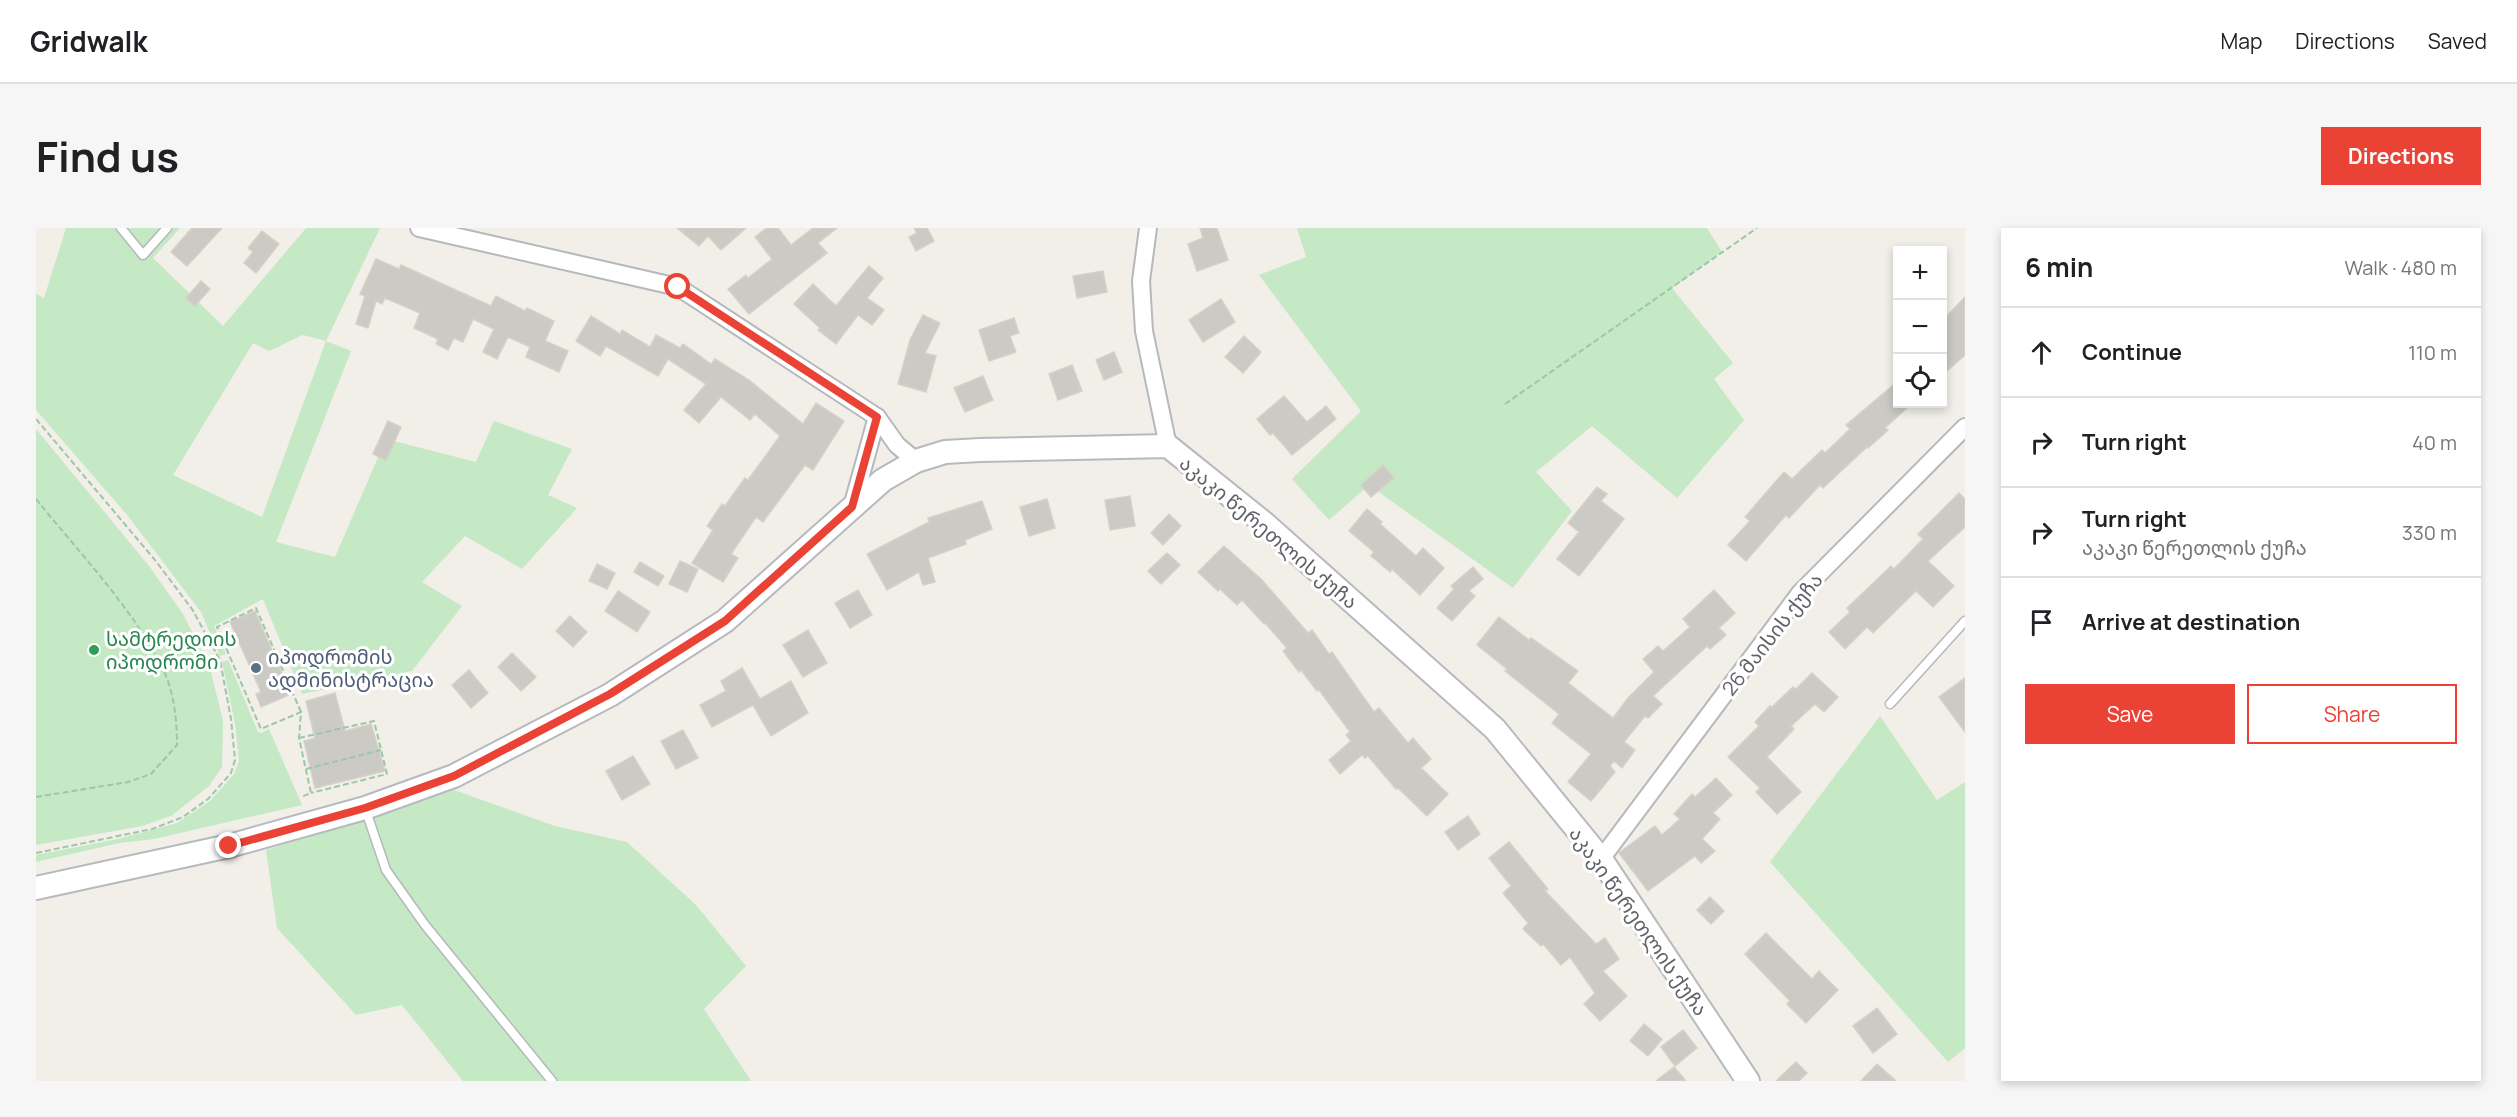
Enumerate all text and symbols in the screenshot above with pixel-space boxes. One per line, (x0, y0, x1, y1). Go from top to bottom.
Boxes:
text: Gridwalk (30, 22, 147, 60)
text: Map (2221, 27, 2262, 55)
text: Directions (2295, 27, 2395, 55)
text: Saved (2428, 27, 2487, 55)
text: Find us (36, 127, 179, 185)
button: Directions (2321, 127, 2481, 185)
map controls (1893, 246, 1947, 408)
button: + (1893, 246, 1947, 300)
text: 6 min (2025, 249, 2093, 285)
text: Walk · 480 m (2344, 254, 2457, 281)
route start (664, 273, 690, 299)
button: − (1893, 300, 1947, 354)
icon: ahead (2025, 336, 2058, 369)
text: Continue (2082, 337, 2182, 367)
text: 110 m (2408, 339, 2457, 366)
button: locate (1893, 354, 1947, 408)
icon: right (2025, 426, 2058, 459)
text: Turn right (2082, 427, 2187, 457)
text: 40 m (2412, 429, 2457, 456)
street label: აკაკი წერეთლის ქუჩა (1174, 449, 1364, 615)
text: Turn right (2082, 504, 2187, 534)
icon: right (2025, 516, 2058, 549)
text: 330 m (2402, 519, 2457, 546)
text: აკაკი წერეთლის ქუჩა (2082, 534, 2307, 561)
street label: 26 მაისის ქუჩა (1716, 567, 1828, 701)
icon: arrive (2025, 606, 2058, 639)
text: Arrive at destination (2082, 607, 2300, 637)
place label: სამტრედიის იპოდრომი (106, 625, 237, 675)
marker: სამტრედიის იპოდრომი (87, 643, 101, 657)
place label: იპოდრომის ადმინისტრაცია (268, 643, 434, 693)
marker: იპოდრომის ადმინისტრაცია (249, 661, 263, 675)
button: Save (2025, 684, 2235, 744)
button: Share (2247, 684, 2457, 744)
street label: აკაკი წერეთლის ქუჩა (1563, 821, 1715, 1021)
route end (215, 832, 241, 858)

